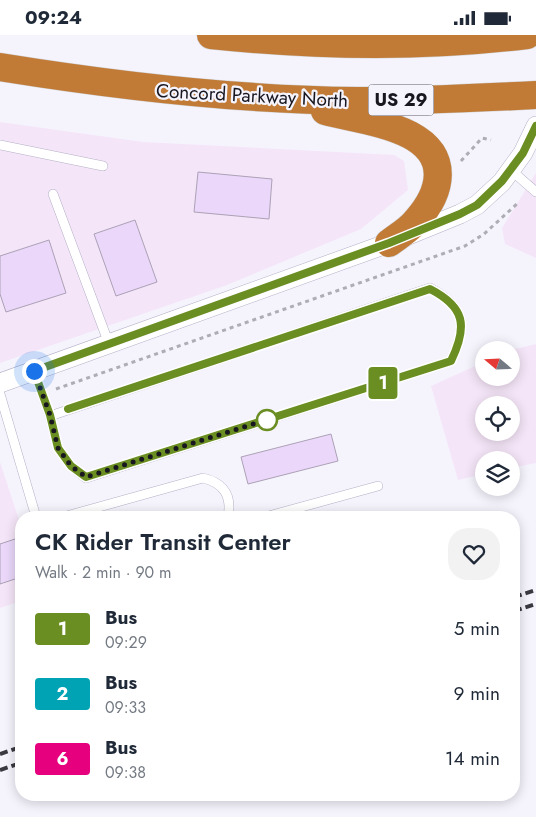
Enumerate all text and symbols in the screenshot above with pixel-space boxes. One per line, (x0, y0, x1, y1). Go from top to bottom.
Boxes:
text: 09:24 (25, 4, 82, 31)
street label: Concord Parkway North (155, 77, 349, 114)
road number: US 29 (368, 85, 434, 115)
north arrow (475, 341, 520, 386)
map controls (475, 341, 520, 496)
your location (22, 359, 47, 384)
line badge: 1 (367, 367, 399, 399)
text: 1 (378, 370, 388, 396)
button: locate (475, 396, 520, 441)
unlabelled marker (256, 409, 278, 431)
button: layers (475, 451, 520, 496)
text: CK Rider Transit Center (35, 524, 291, 559)
button: heart (448, 528, 500, 580)
text: Walk · 2 min · 90 m (35, 561, 172, 584)
text: Bus (105, 604, 137, 631)
text: 5 min (454, 615, 500, 642)
text: 1 (58, 616, 67, 642)
text: 09:29 (105, 631, 147, 654)
text: Bus (105, 669, 137, 696)
text: 9 min (454, 680, 500, 707)
text: 2 (57, 681, 68, 707)
text: 09:33 (105, 696, 146, 719)
text: Bus (105, 734, 137, 761)
text: 14 min (445, 745, 500, 772)
text: 6 (56, 746, 69, 772)
text: 09:38 (105, 761, 146, 784)

